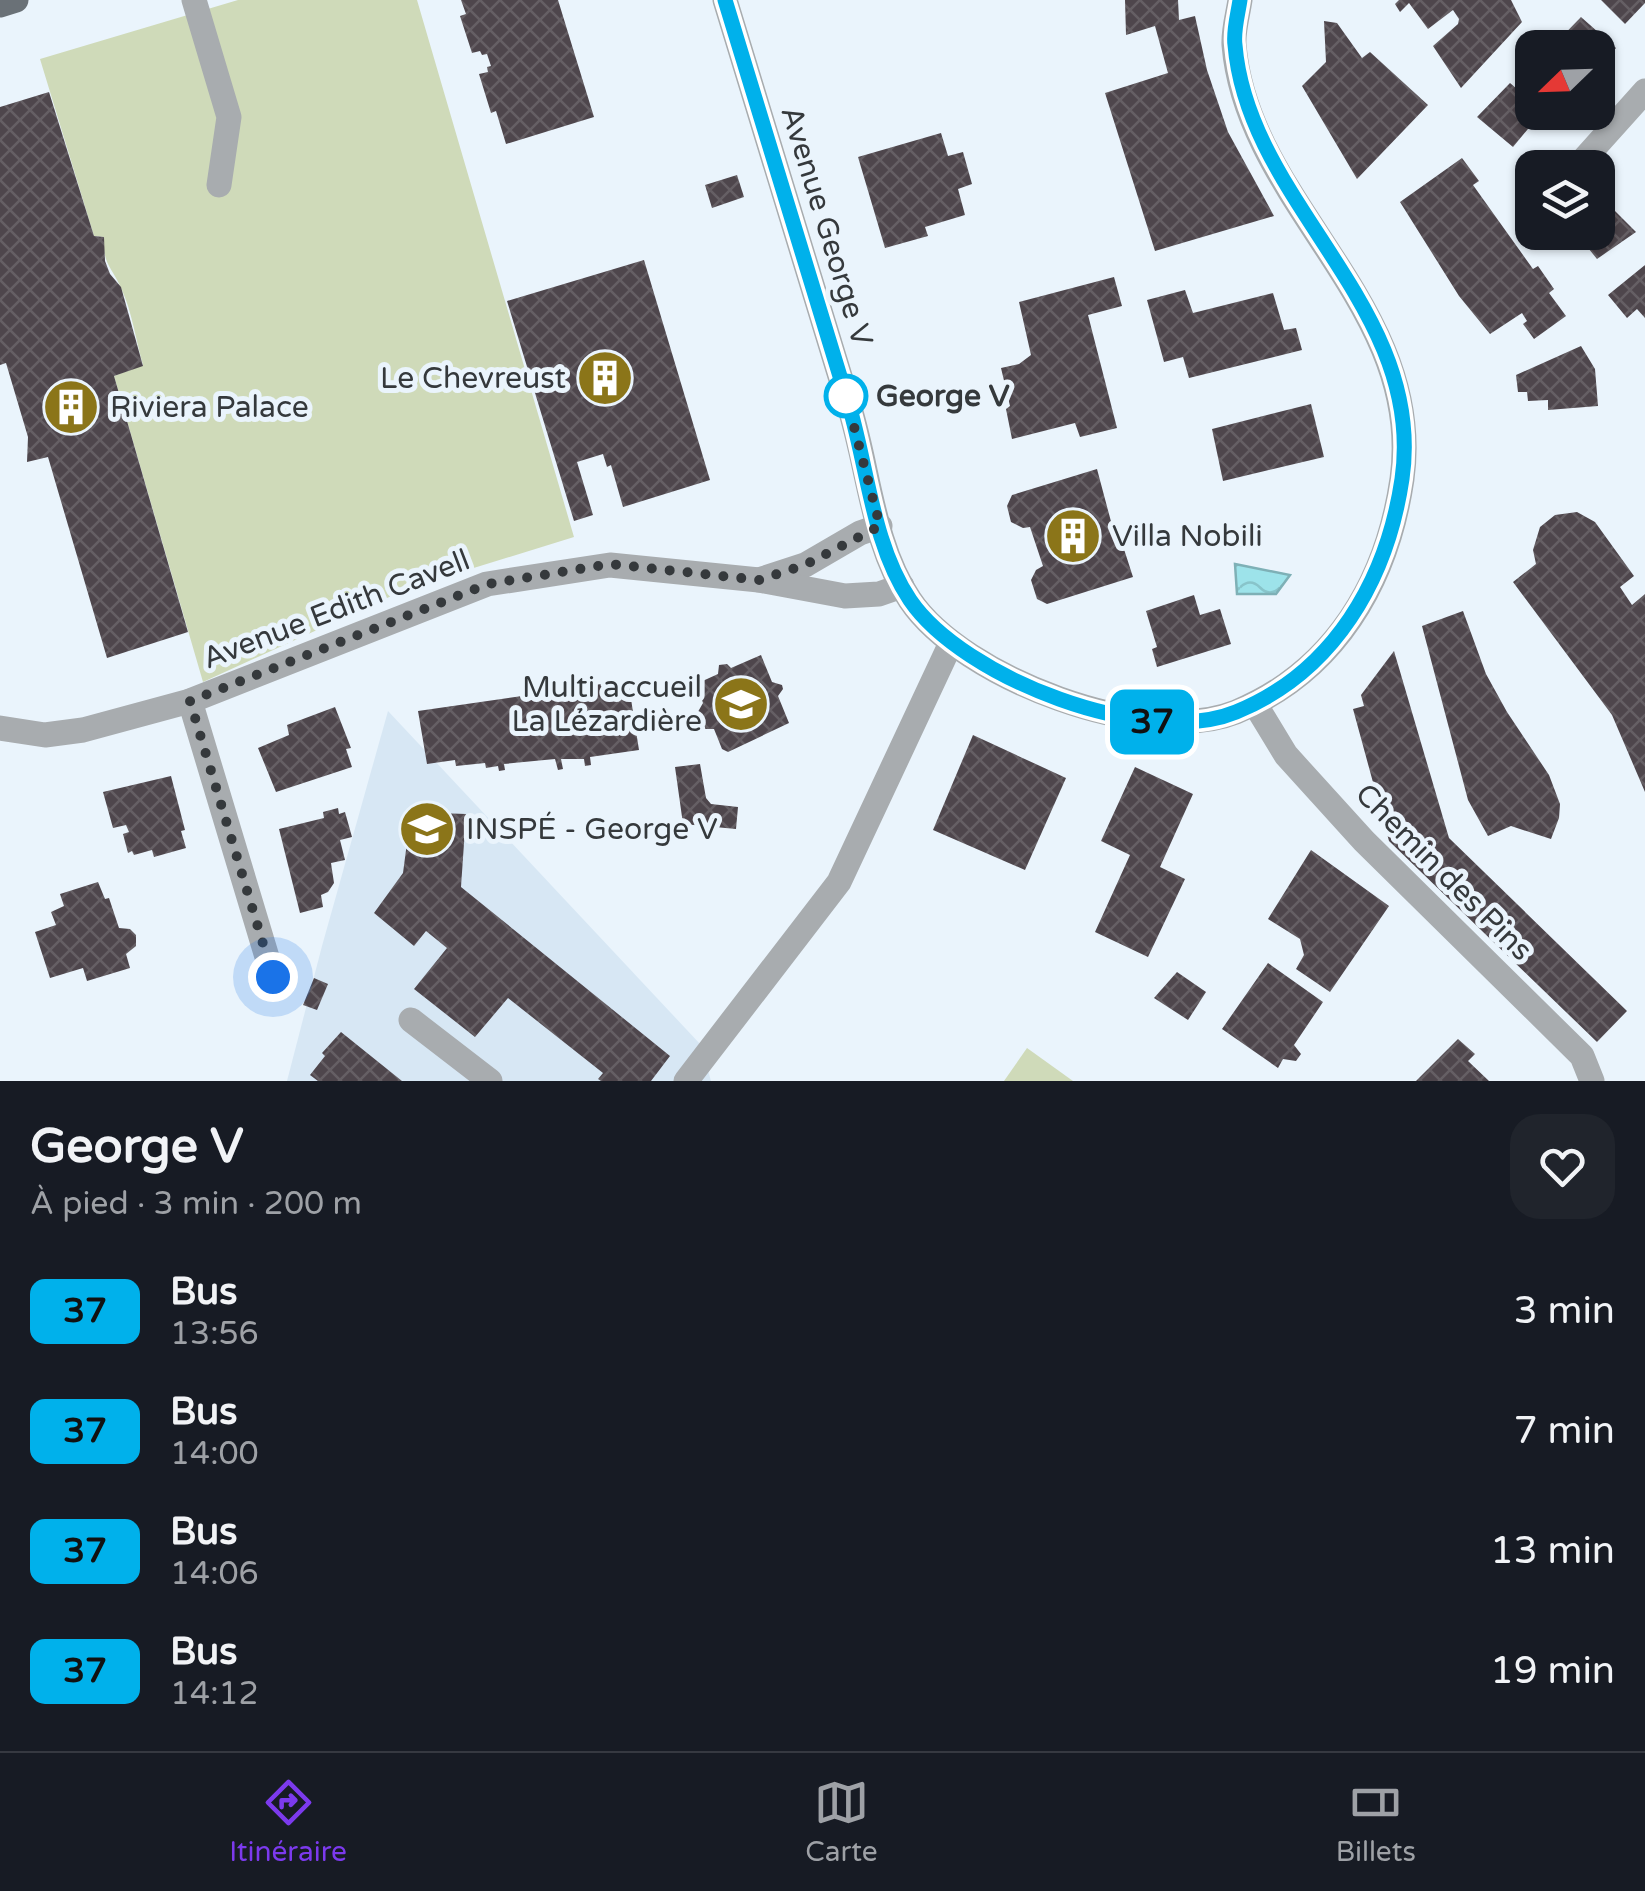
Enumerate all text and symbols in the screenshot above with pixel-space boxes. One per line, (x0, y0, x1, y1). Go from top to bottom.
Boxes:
north arrow (1515, 30, 1615, 130)
map controls (1515, 30, 1615, 250)
street label: Avenue George V (772, 102, 881, 351)
button: layers (1515, 150, 1615, 250)
building icon: Le Chevreust (575, 348, 635, 408)
place label: Le Chevreust (380, 360, 566, 397)
marker: George V (825, 375, 867, 417)
building icon: Riviera Palace (41, 377, 101, 437)
place label: George V (876, 378, 1010, 415)
place label: Riviera Palace (110, 389, 309, 426)
building icon: Villa Nobili (1043, 506, 1103, 566)
place label: Villa Nobili (1112, 518, 1263, 555)
street label: Avenue Edith Cavell (198, 542, 475, 677)
place label: Multi accueil La Lézardière (512, 669, 702, 740)
school or university icon: Multi accueil La Lézardière (711, 674, 771, 734)
line badge: 37 (1107, 690, 1197, 754)
text: 37 (1130, 701, 1174, 743)
street label: Chemin des Pins (1347, 776, 1540, 969)
school or university icon: INSPÉ - George V (397, 799, 457, 859)
place label: INSPÉ - George V (466, 811, 718, 848)
your location (248, 952, 298, 1002)
button: heart (1510, 1114, 1615, 1219)
text: George V (30, 1118, 244, 1176)
text: À pied · 3 min · 200 m (30, 1185, 362, 1223)
text: Bus (170, 1269, 237, 1315)
text: 3 min (1514, 1288, 1615, 1334)
text: 37 (63, 1290, 107, 1332)
text: 13:56 (170, 1315, 259, 1353)
text: Bus (170, 1389, 237, 1435)
text: 7 min (1514, 1408, 1615, 1454)
text: 37 (63, 1410, 107, 1452)
text: 14:00 (170, 1435, 259, 1473)
text: Bus (170, 1509, 237, 1555)
text: 13 min (1490, 1528, 1615, 1574)
text: 37 (63, 1530, 107, 1572)
text: 14:06 (170, 1555, 259, 1593)
text: Bus (170, 1629, 237, 1675)
text: 19 min (1490, 1648, 1615, 1694)
text: 37 (63, 1650, 107, 1692)
text: 14:12 (170, 1675, 259, 1713)
tab: Itinéraire (229, 1775, 347, 1869)
tab: Carte (805, 1775, 878, 1869)
tab: Billets (1336, 1775, 1416, 1869)

